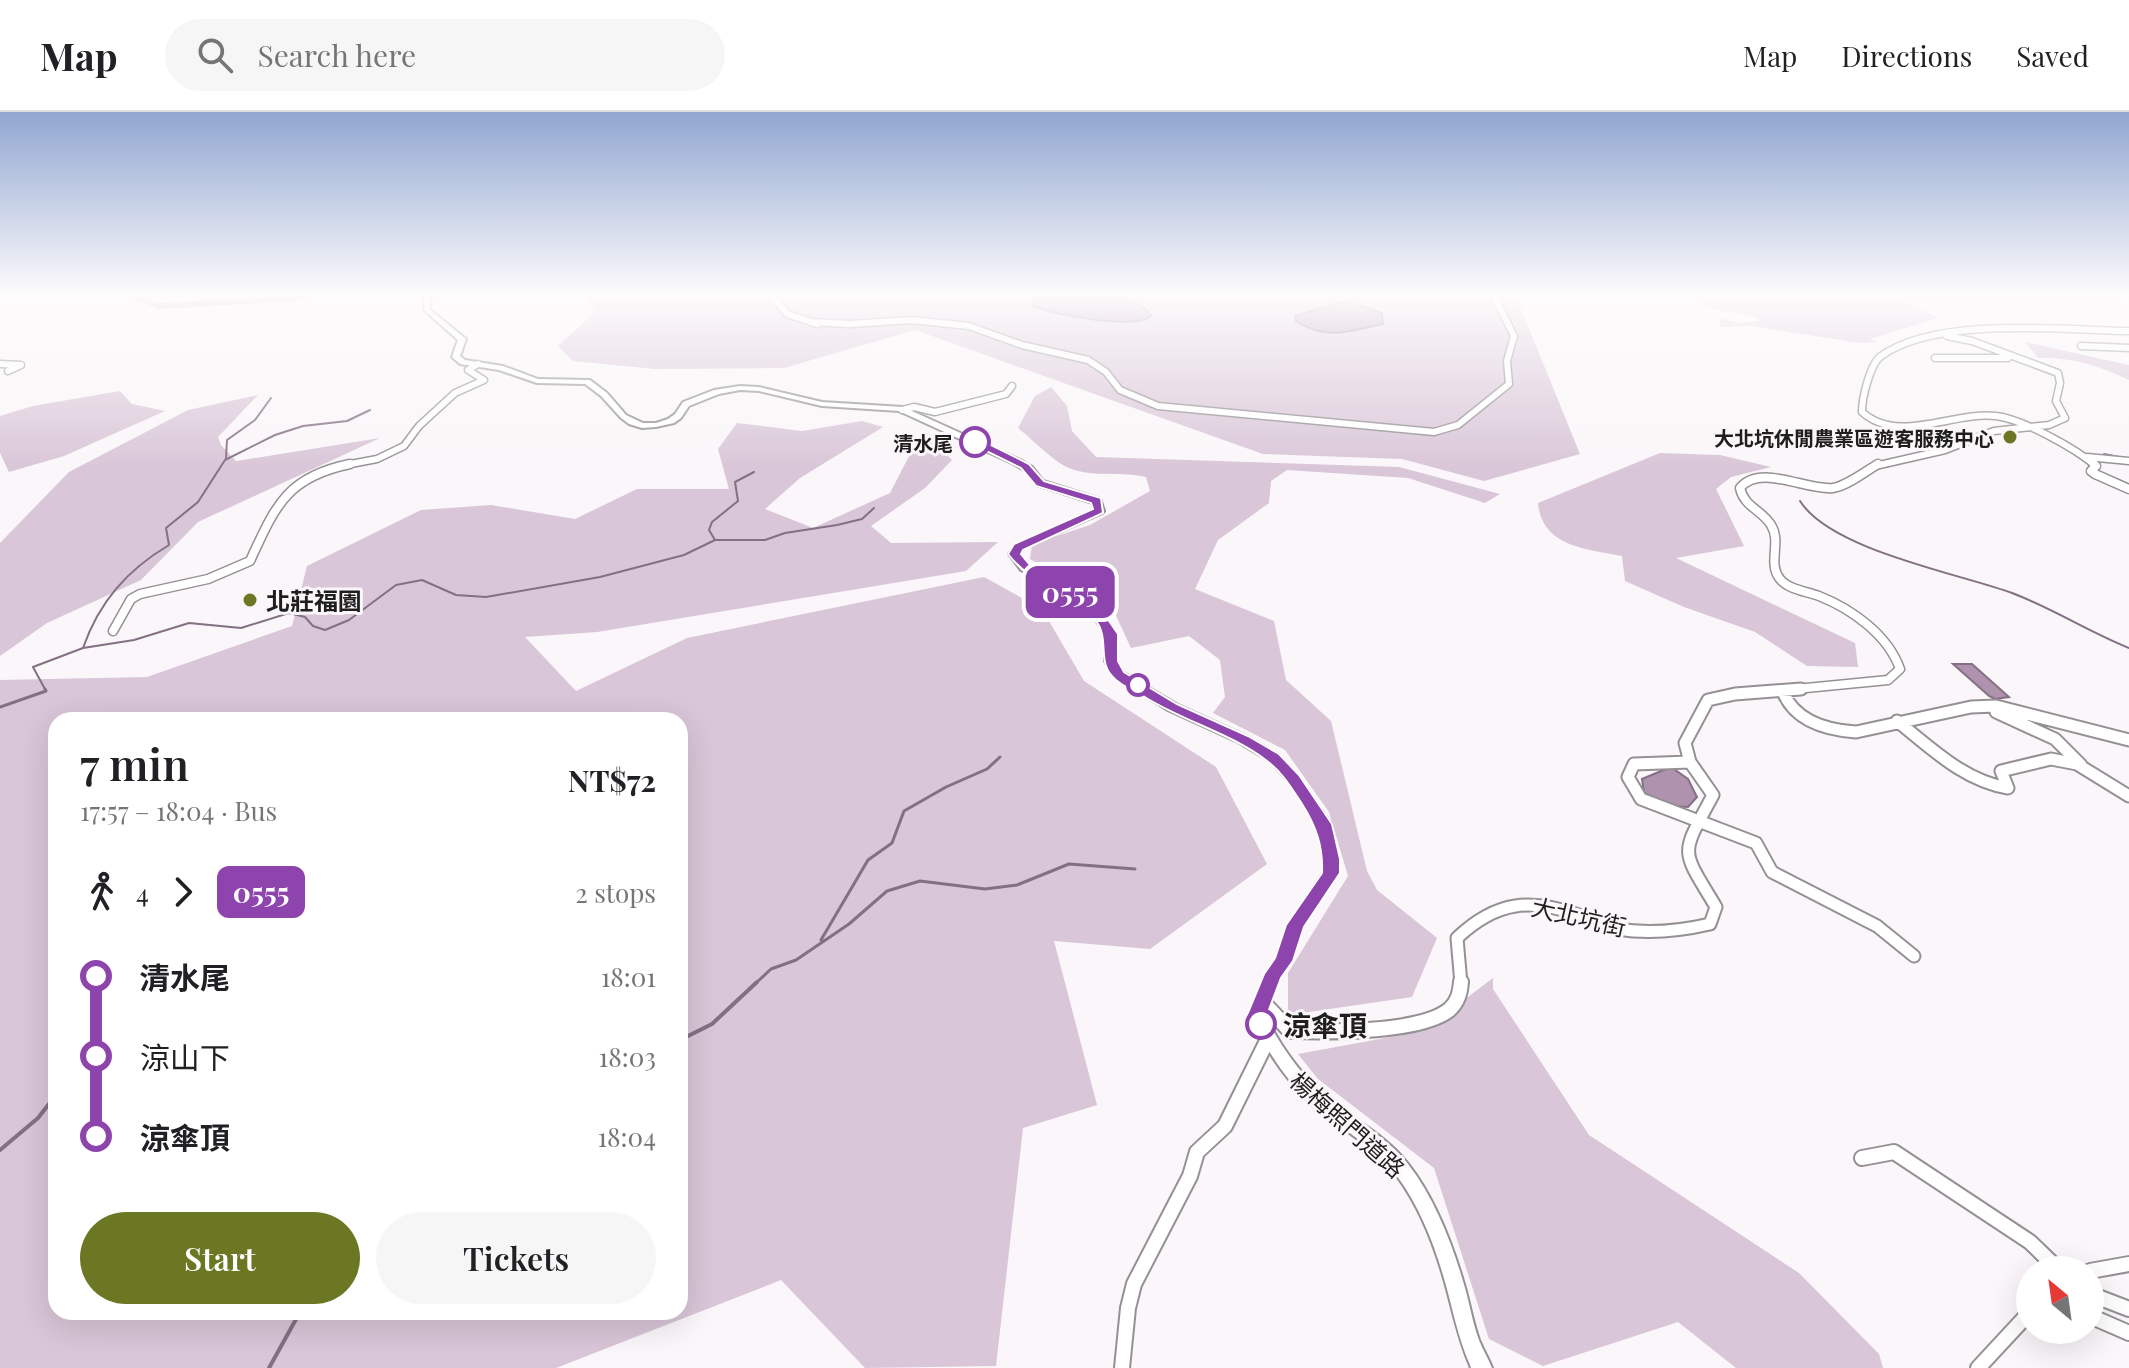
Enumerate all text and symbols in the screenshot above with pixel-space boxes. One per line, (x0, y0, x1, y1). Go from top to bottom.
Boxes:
search box (165, 19, 725, 91)
text: Map (40, 30, 117, 81)
icon: search (193, 33, 237, 77)
text: Search here (257, 35, 416, 75)
text: Map (1743, 37, 1797, 74)
text: Directions (1841, 37, 1972, 74)
text: Saved (2016, 37, 2089, 74)
place label: 大北坑休閒農業區遊客服務中心 (1714, 424, 1994, 451)
marker: 清水尾 (960, 427, 990, 457)
marker: 大北坑休閒農業區遊客服務中心 (2001, 428, 2019, 446)
place label: 清水尾 (893, 429, 953, 456)
line badge: 0555 (1014, 566, 1126, 618)
text: 0555 (1042, 573, 1098, 610)
place label: 北莊福園 (266, 584, 362, 616)
marker: 北莊福園 (241, 591, 259, 609)
unlabelled marker (1127, 674, 1149, 696)
text: 7 min (80, 733, 189, 792)
text: NT$72 (568, 760, 656, 800)
text: 17:57 – 18:04 · Bus (80, 793, 277, 828)
icon: walk (80, 870, 124, 914)
icon: forward (161, 870, 205, 914)
text: 0555 (233, 873, 289, 910)
text: 4 (136, 875, 149, 910)
text: 2 stops (575, 875, 656, 910)
street label: 大北坑街 (1529, 890, 1629, 942)
text: 清水尾 (140, 957, 230, 997)
text: 18:01 (601, 959, 656, 994)
place label: 涼傘頂 (1283, 1006, 1367, 1043)
marker: 涼傘頂 (1246, 1009, 1276, 1039)
text: 涼山下 (140, 1037, 230, 1077)
text: 18:03 (599, 1039, 656, 1074)
street label: 楊梅照門道路 (1284, 1064, 1412, 1184)
text: 涼傘頂 (140, 1117, 230, 1157)
text: 18:04 (597, 1119, 656, 1154)
button: Start (80, 1212, 360, 1304)
button: Tickets (376, 1212, 656, 1304)
north arrow (2016, 1256, 2104, 1344)
map controls (2016, 1256, 2104, 1344)

